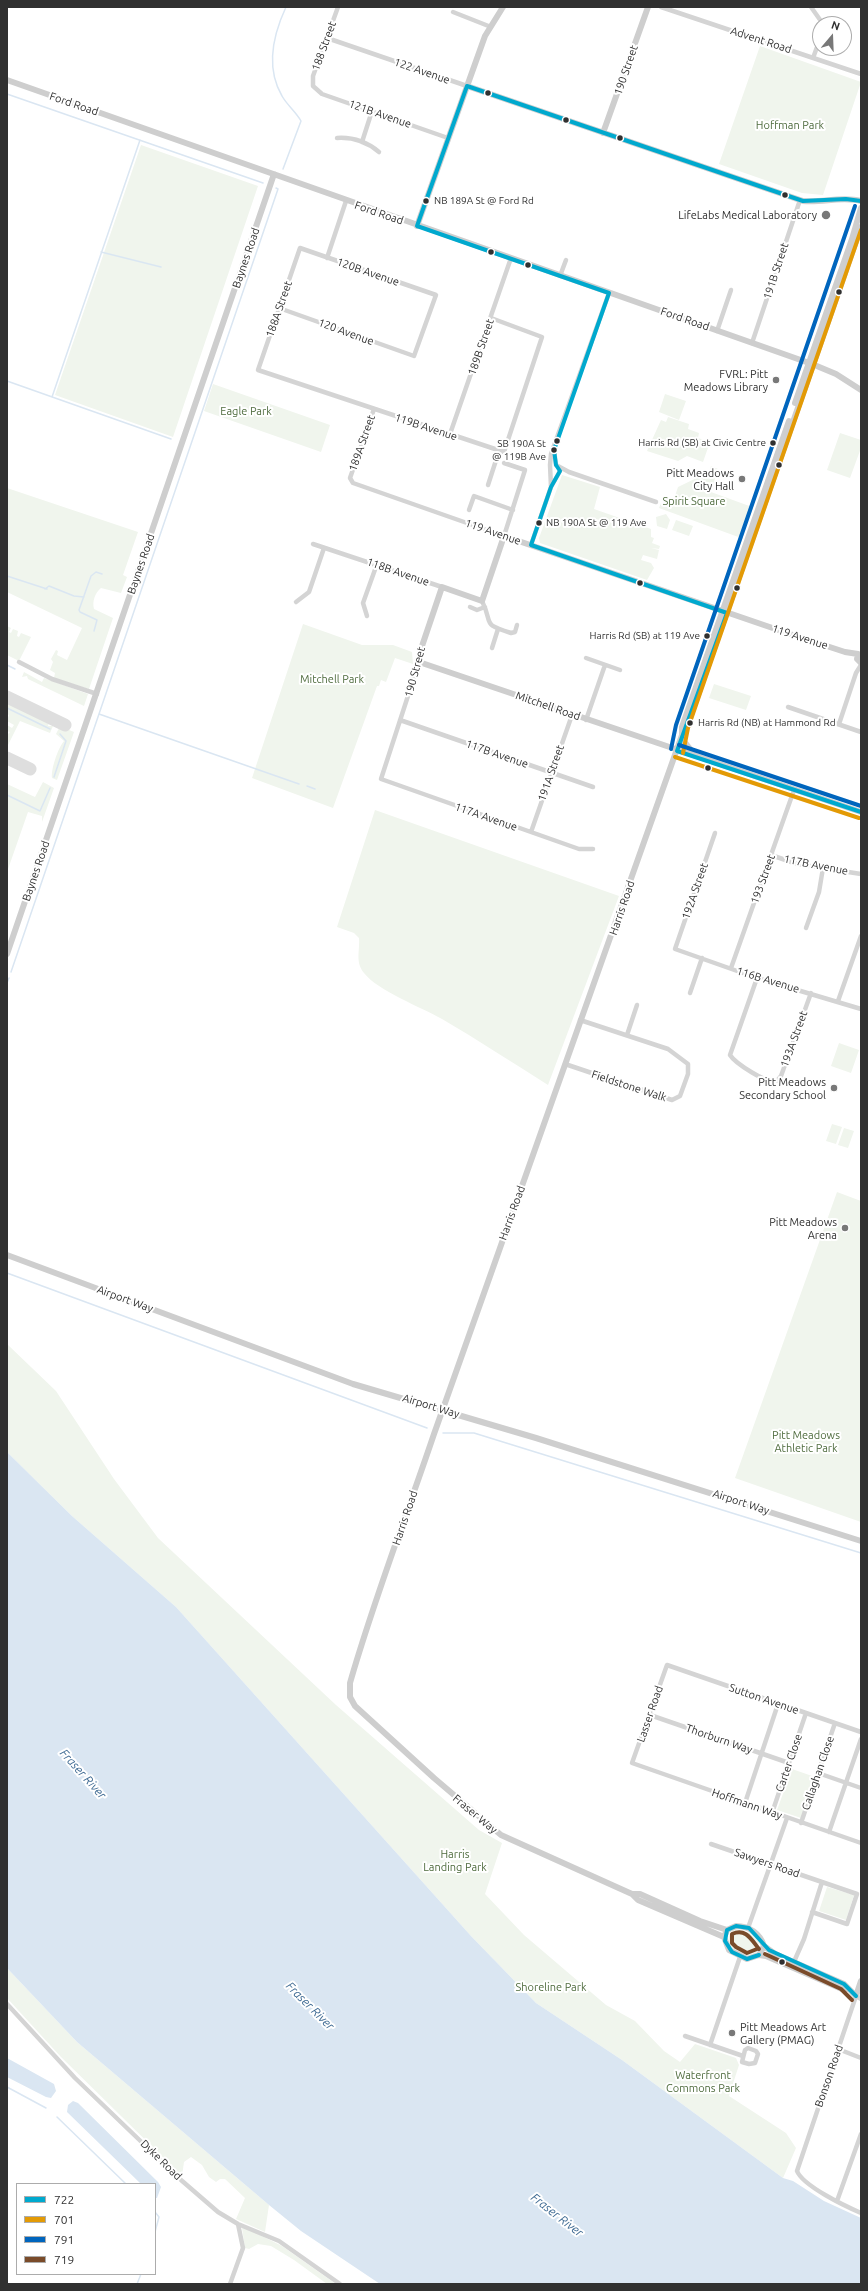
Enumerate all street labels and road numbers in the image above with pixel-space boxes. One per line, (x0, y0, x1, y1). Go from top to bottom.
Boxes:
street label: 188 Street (309, 19, 339, 73)
street label: Advent Road (729, 24, 793, 56)
street label: 190 Street (611, 43, 641, 97)
street label: 122 Avenue (392, 55, 452, 87)
street label: Ford Road (48, 90, 100, 118)
street label: 121B Avenue (347, 97, 413, 131)
street label: Ford Road (353, 199, 405, 227)
street label: Baynes Road (230, 226, 262, 290)
street label: 191B Street (761, 241, 791, 301)
street label: 120B Avenue (335, 255, 401, 289)
street label: 188A Street (263, 279, 295, 339)
street label: Ford Road (659, 305, 711, 333)
street label: 120 Avenue (316, 316, 376, 348)
street label: 189B Street (465, 317, 497, 377)
street label: 119B Avenue (393, 411, 459, 443)
street label: 189A Street (346, 413, 378, 473)
street label: 119 Avenue (463, 516, 523, 548)
street label: Baynes Road (125, 532, 157, 596)
street label: 118B Avenue (365, 555, 431, 589)
street label: 119 Avenue (770, 622, 830, 652)
street label: 190 Street (402, 645, 428, 699)
street label: Mitchell Road (514, 689, 582, 723)
street label: 117B Avenue (464, 737, 530, 771)
street label: 191A Street (535, 743, 567, 803)
street label: 117A Avenue (453, 800, 519, 834)
street label: Baynes Road (20, 839, 52, 903)
street label: 193 Street (748, 852, 778, 906)
street label: 117B Avenue (783, 852, 849, 878)
street label: 192A Street (679, 861, 711, 921)
street label: Harris Road (606, 879, 638, 937)
street label: 116B Avenue (735, 964, 801, 996)
street label: 193A Street (778, 1009, 810, 1069)
street label: Fieldstone Walk (590, 1068, 668, 1104)
street label: Harris Road (496, 1184, 528, 1242)
street label: Airport Way (95, 1283, 155, 1315)
street label: Airport Way (401, 1391, 461, 1421)
street label: Airport Way (711, 1487, 771, 1517)
street label: Harris Road (389, 1489, 421, 1547)
street label: Sutton Avenue (727, 1681, 801, 1717)
street label: Lasser Road (634, 1684, 666, 1744)
street label: Thorburn Way (684, 1721, 754, 1757)
street label: Carter Close (773, 1732, 805, 1794)
street label: Callaghan Close (799, 1734, 837, 1812)
street label: Hoffmann Way (710, 1786, 784, 1822)
street label: Fraser Way (450, 1792, 500, 1836)
street label: Sawyers Road (733, 1846, 801, 1880)
street label: Bonson Road (812, 2043, 846, 2109)
street label: Dyke Road (138, 2137, 184, 2183)

